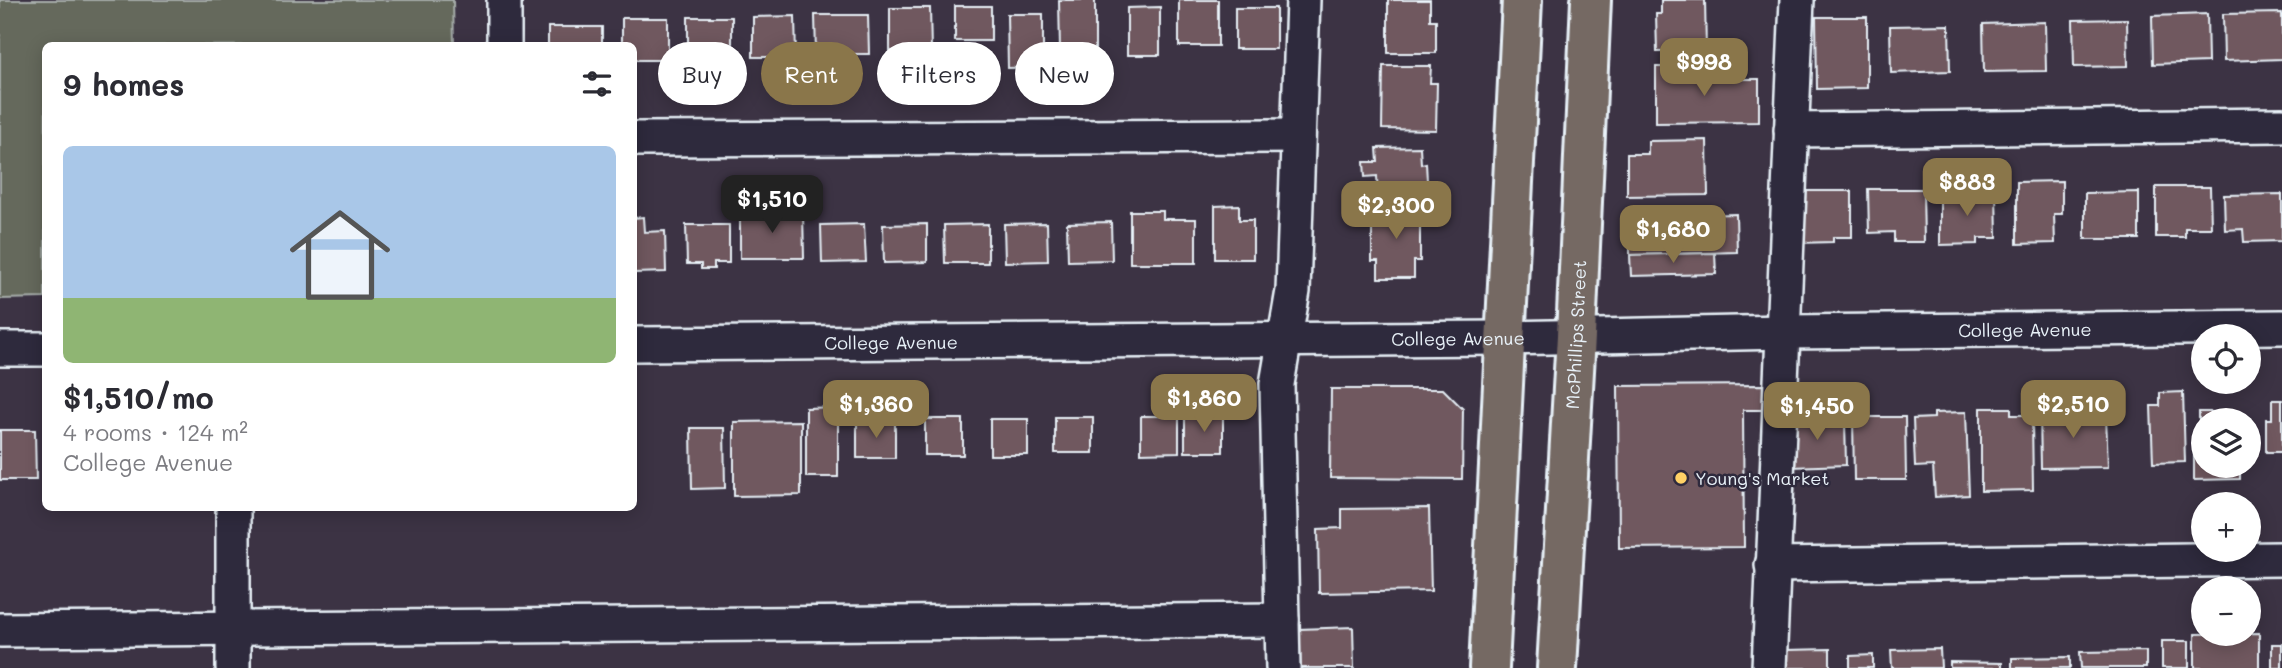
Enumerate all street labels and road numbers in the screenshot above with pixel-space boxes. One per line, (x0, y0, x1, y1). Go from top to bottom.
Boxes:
street label: McPhillips Street (1560, 259, 1591, 410)
street label: College Avenue (1958, 317, 2092, 342)
street label: College Avenue (1391, 326, 1525, 351)
street label: College Avenue (824, 330, 958, 355)

